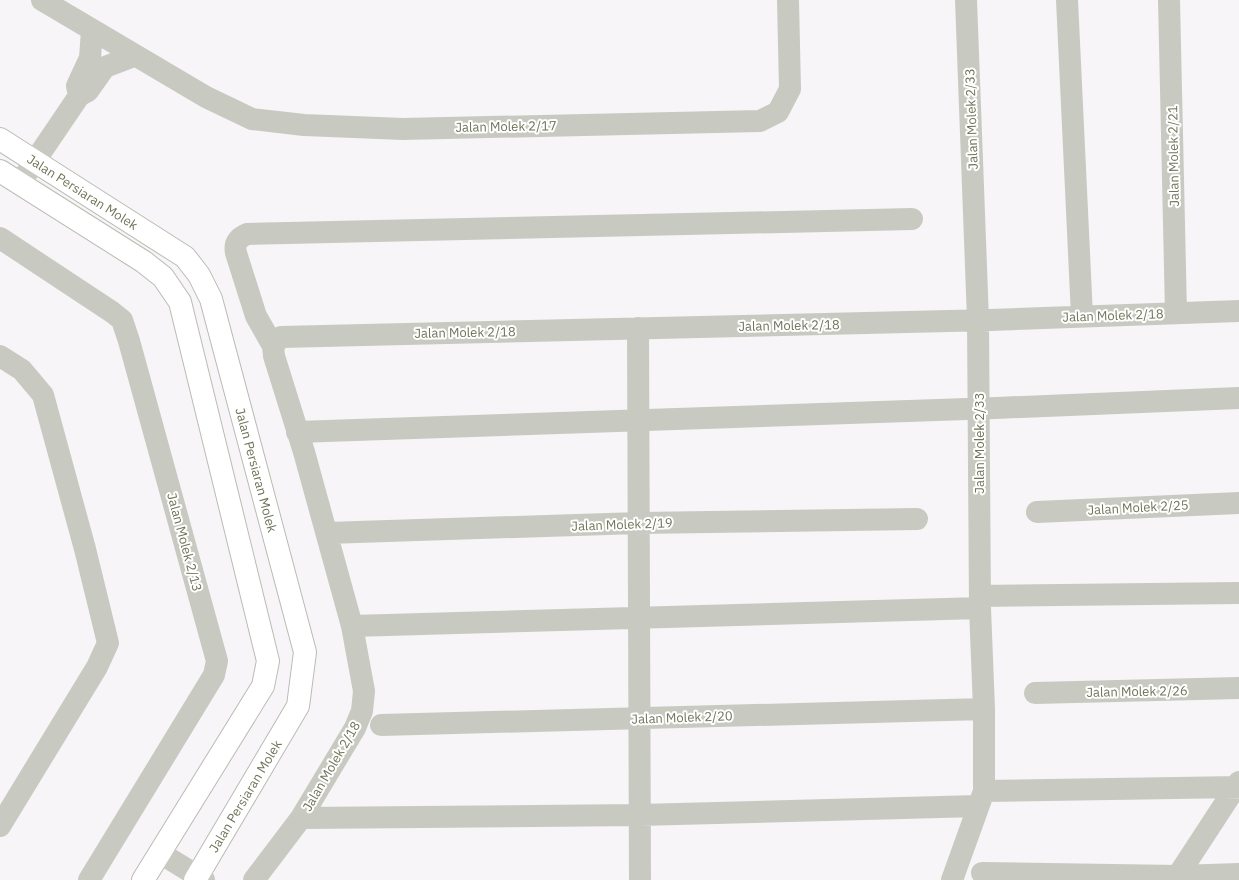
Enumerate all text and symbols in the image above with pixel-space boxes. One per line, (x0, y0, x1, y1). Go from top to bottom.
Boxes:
street label: Jalan Molek 2/33 (961, 68, 982, 170)
street label: Jalan Molek 2/21 (1164, 105, 1183, 207)
street label: Jalan Molek 2/17 (455, 117, 557, 136)
street label: Jalan Persiaran Molek (24, 150, 141, 234)
street label: Jalan Molek 2/18 (1062, 305, 1164, 326)
street label: Jalan Molek 2/18 (738, 316, 840, 335)
street label: Jalan Molek 2/18 (414, 323, 516, 342)
street label: Jalan Molek 2/33 (971, 392, 988, 494)
street label: Jalan Persiaran Molek (231, 406, 281, 534)
street label: Jalan Molek 2/13 (163, 491, 206, 593)
street label: Jalan Molek 2/25 (1087, 496, 1189, 519)
street label: Jalan Molek 2/19 (571, 514, 673, 535)
street label: Jalan Molek 2/26 (1086, 682, 1188, 701)
street label: Jalan Molek 2/20 (631, 707, 733, 728)
street label: Jalan Molek 2/18 (299, 718, 364, 814)
street label: Jalan Persiaran Molek (205, 737, 286, 856)

